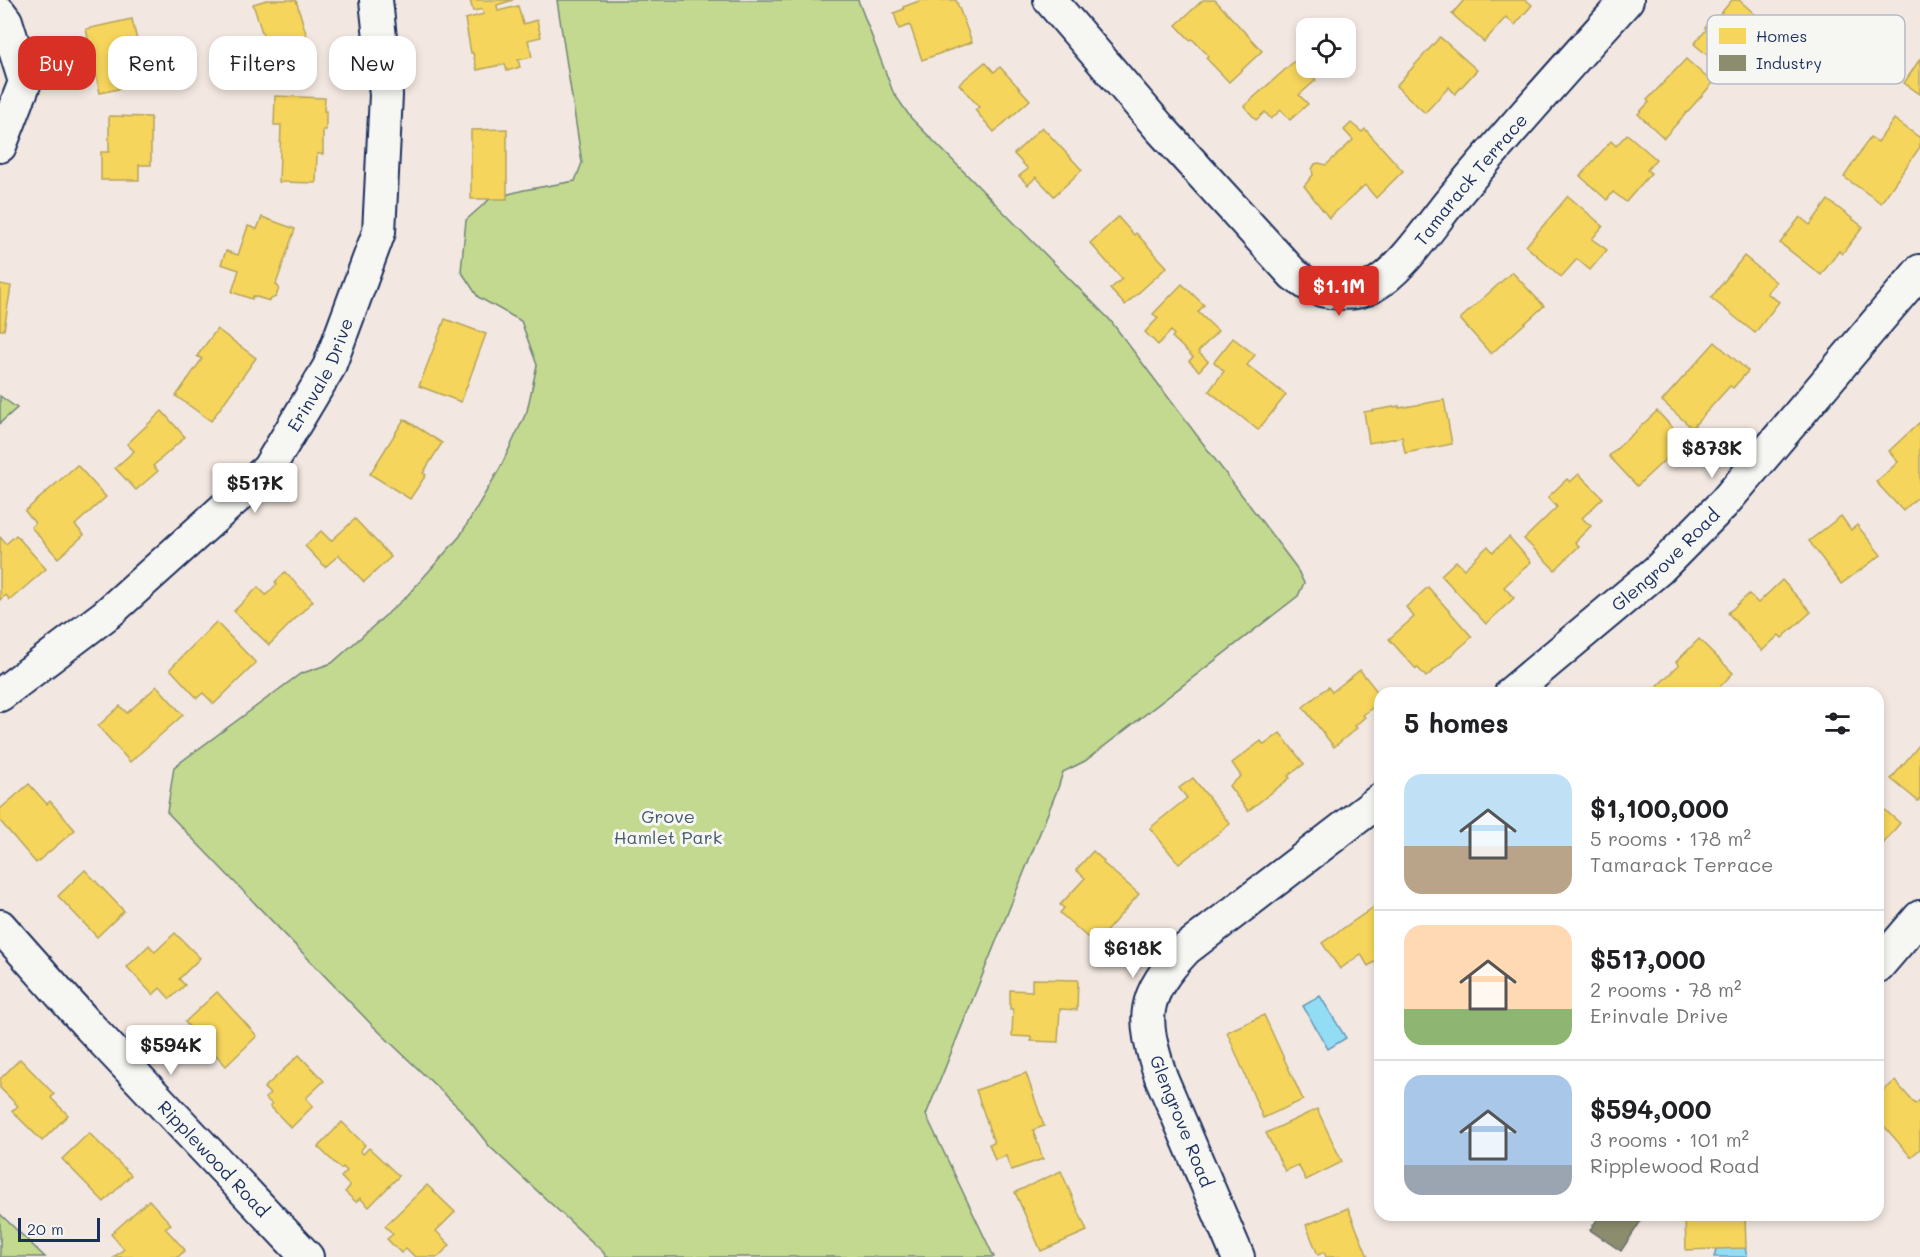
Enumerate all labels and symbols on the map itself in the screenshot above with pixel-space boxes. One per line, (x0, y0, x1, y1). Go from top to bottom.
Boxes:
legend (1707, 15, 1905, 84)
text: Homes (1756, 25, 1807, 46)
text: Industry (1756, 52, 1822, 73)
street label: Tamarack Terrace (1409, 108, 1532, 250)
pin: $1.1M (1297, 266, 1381, 317)
street label: Erinvale Drive (281, 314, 358, 436)
pin: $873K (1670, 428, 1754, 479)
pin: $517K (213, 463, 297, 514)
street label: Glengrove Road (1606, 503, 1725, 616)
park label: Grove Hamlet Park (614, 804, 722, 849)
pin: $618K (1091, 928, 1175, 979)
pin: $594K (129, 1025, 213, 1076)
street label: Glengrove Road (1145, 1051, 1219, 1191)
street label: Ripplewood Road (153, 1095, 275, 1222)
scale bar (18, 1215, 100, 1242)

